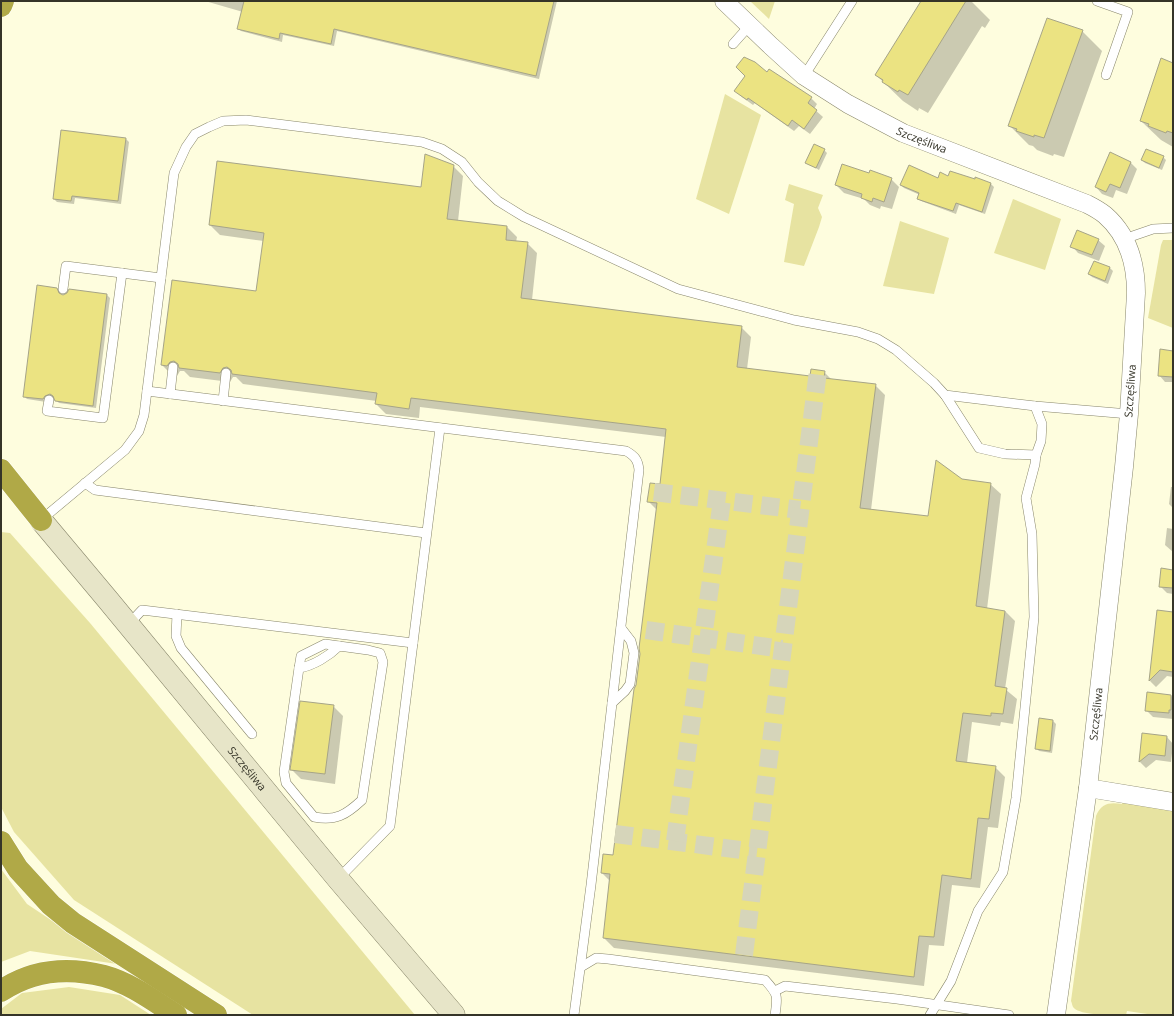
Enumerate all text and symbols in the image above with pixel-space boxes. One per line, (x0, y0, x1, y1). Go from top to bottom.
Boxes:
street label: Szczęśliwa (894, 123, 949, 156)
street label: Szczęśliwa (1120, 364, 1139, 418)
street label: Szczęśliwa (1085, 687, 1106, 741)
street label: Szczęśliwa (225, 743, 270, 794)

